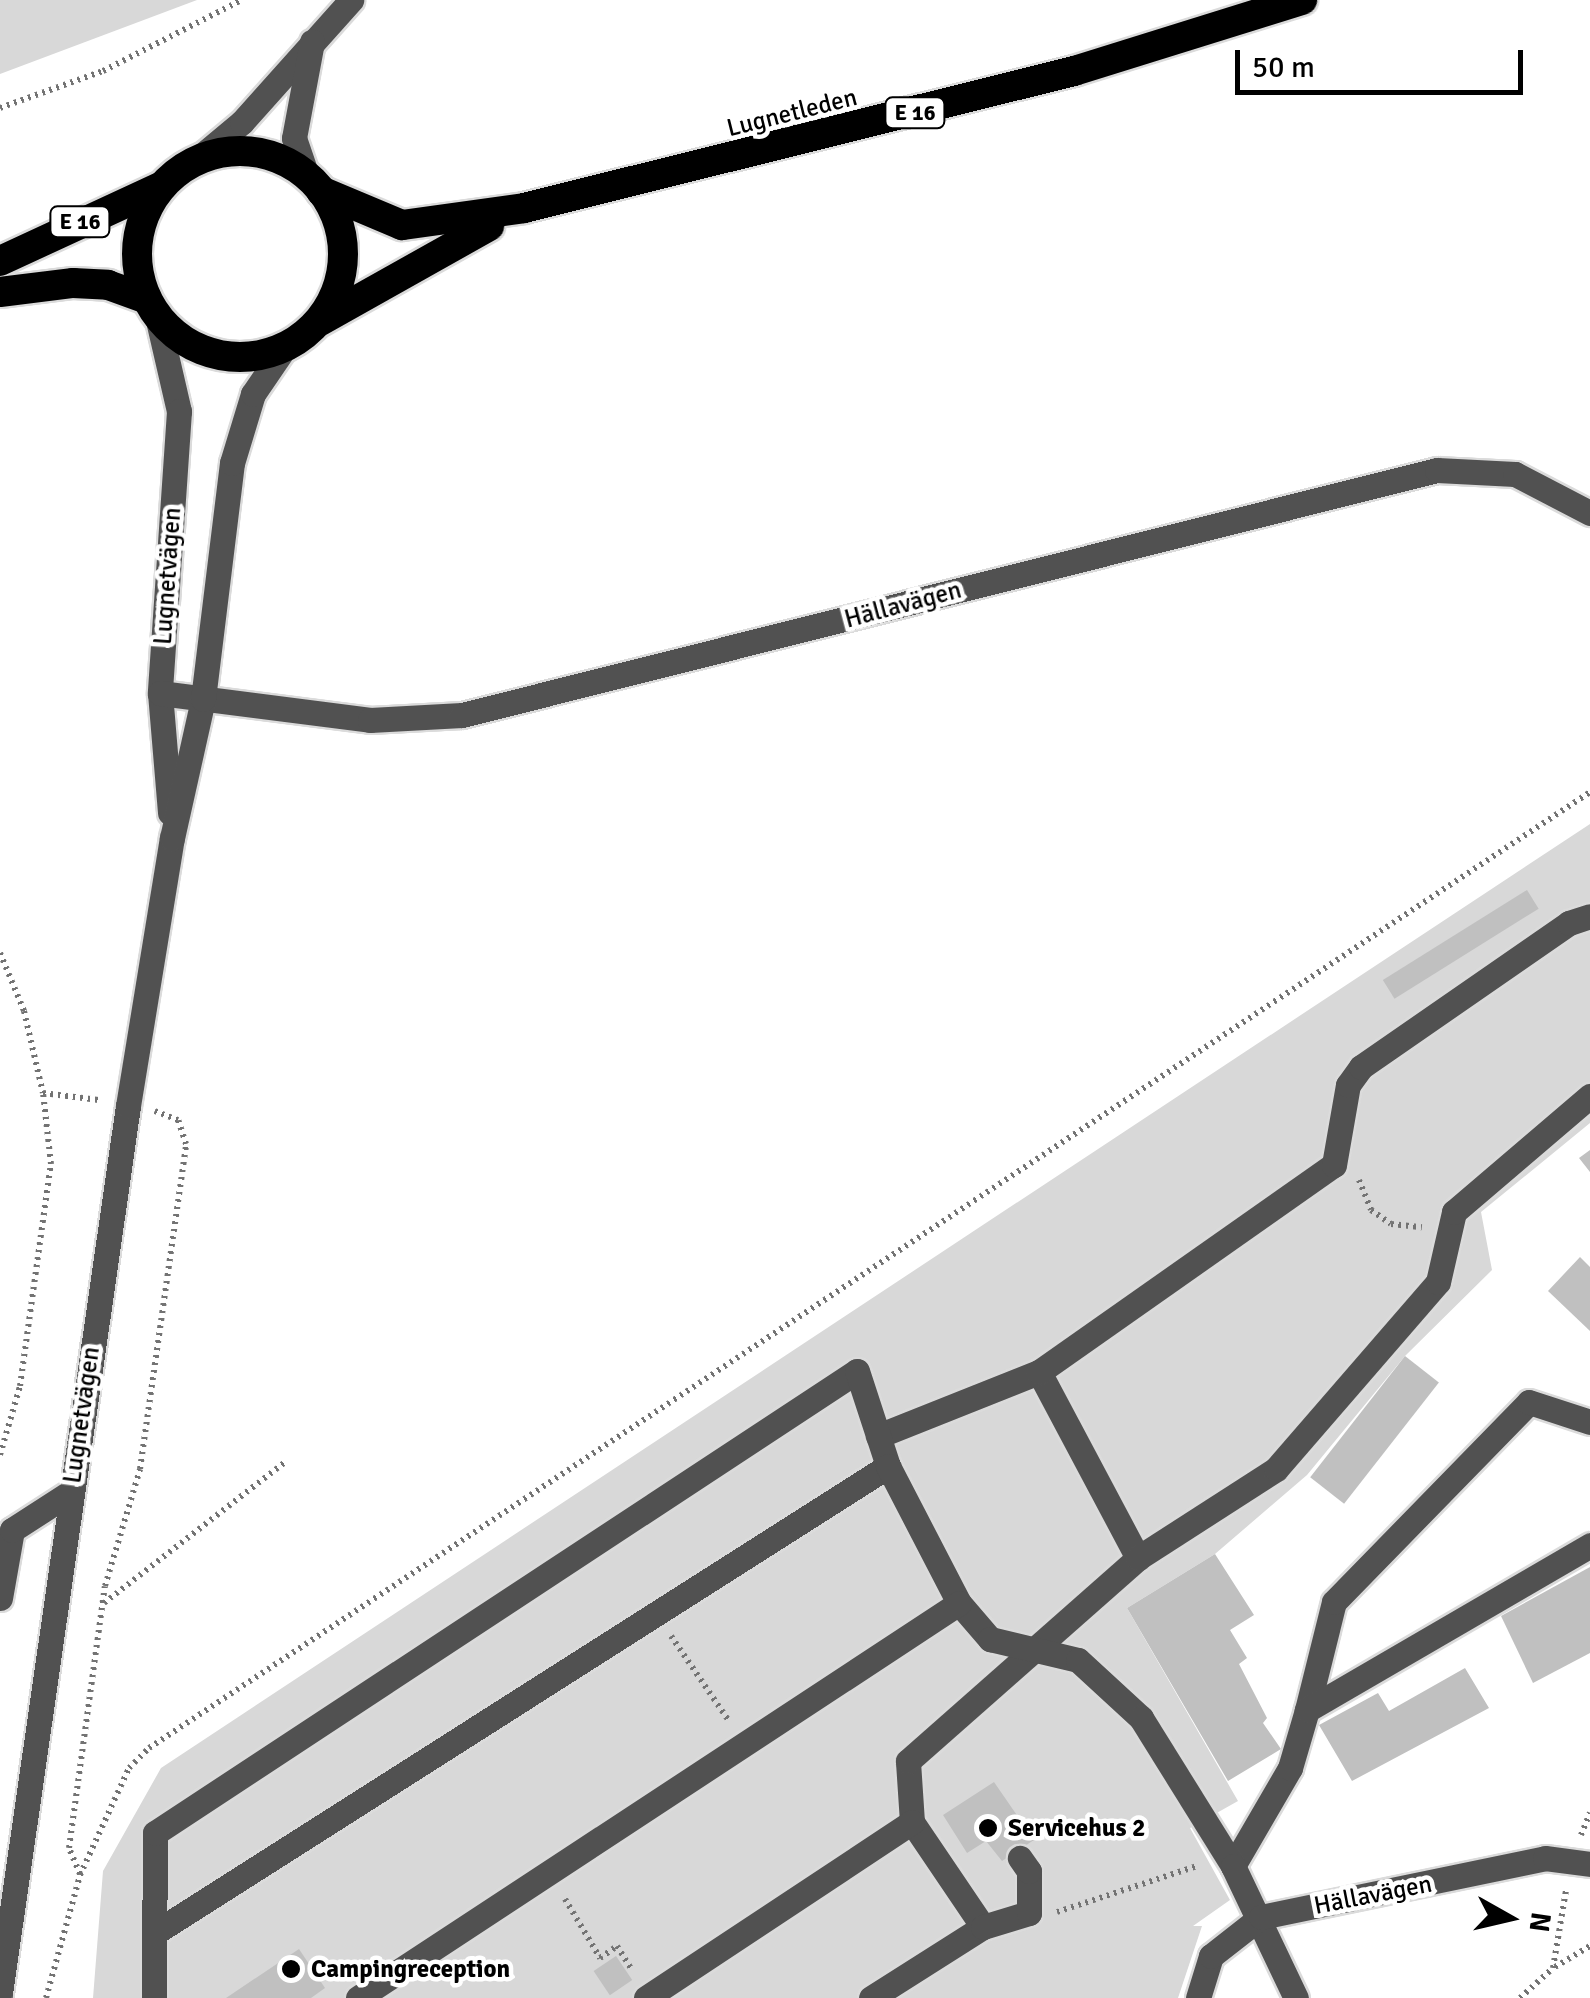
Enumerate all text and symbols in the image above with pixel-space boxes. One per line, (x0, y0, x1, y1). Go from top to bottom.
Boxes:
scale bar (1240, 30, 1528, 92)
text: 50 m (1252, 49, 1315, 86)
street label: Lugnetleden (724, 82, 860, 144)
road number: E 16 (882, 96, 948, 130)
road number: E 16 (48, 205, 112, 239)
street label: Lugnetvägen (148, 506, 188, 646)
street label: Hällavägen (841, 575, 965, 635)
street label: Lugnetvägen (58, 1345, 106, 1485)
place label: Servicehus 2 (1008, 1813, 1146, 1843)
marker: Servicehus 2 (977, 1817, 999, 1839)
north arrow (1460, 1868, 1560, 1968)
street label: Hällavägen (1311, 1869, 1435, 1921)
text: N (1522, 1910, 1558, 1934)
place label: Campingreception (311, 1954, 510, 1984)
marker: Campingreception (280, 1958, 302, 1980)

